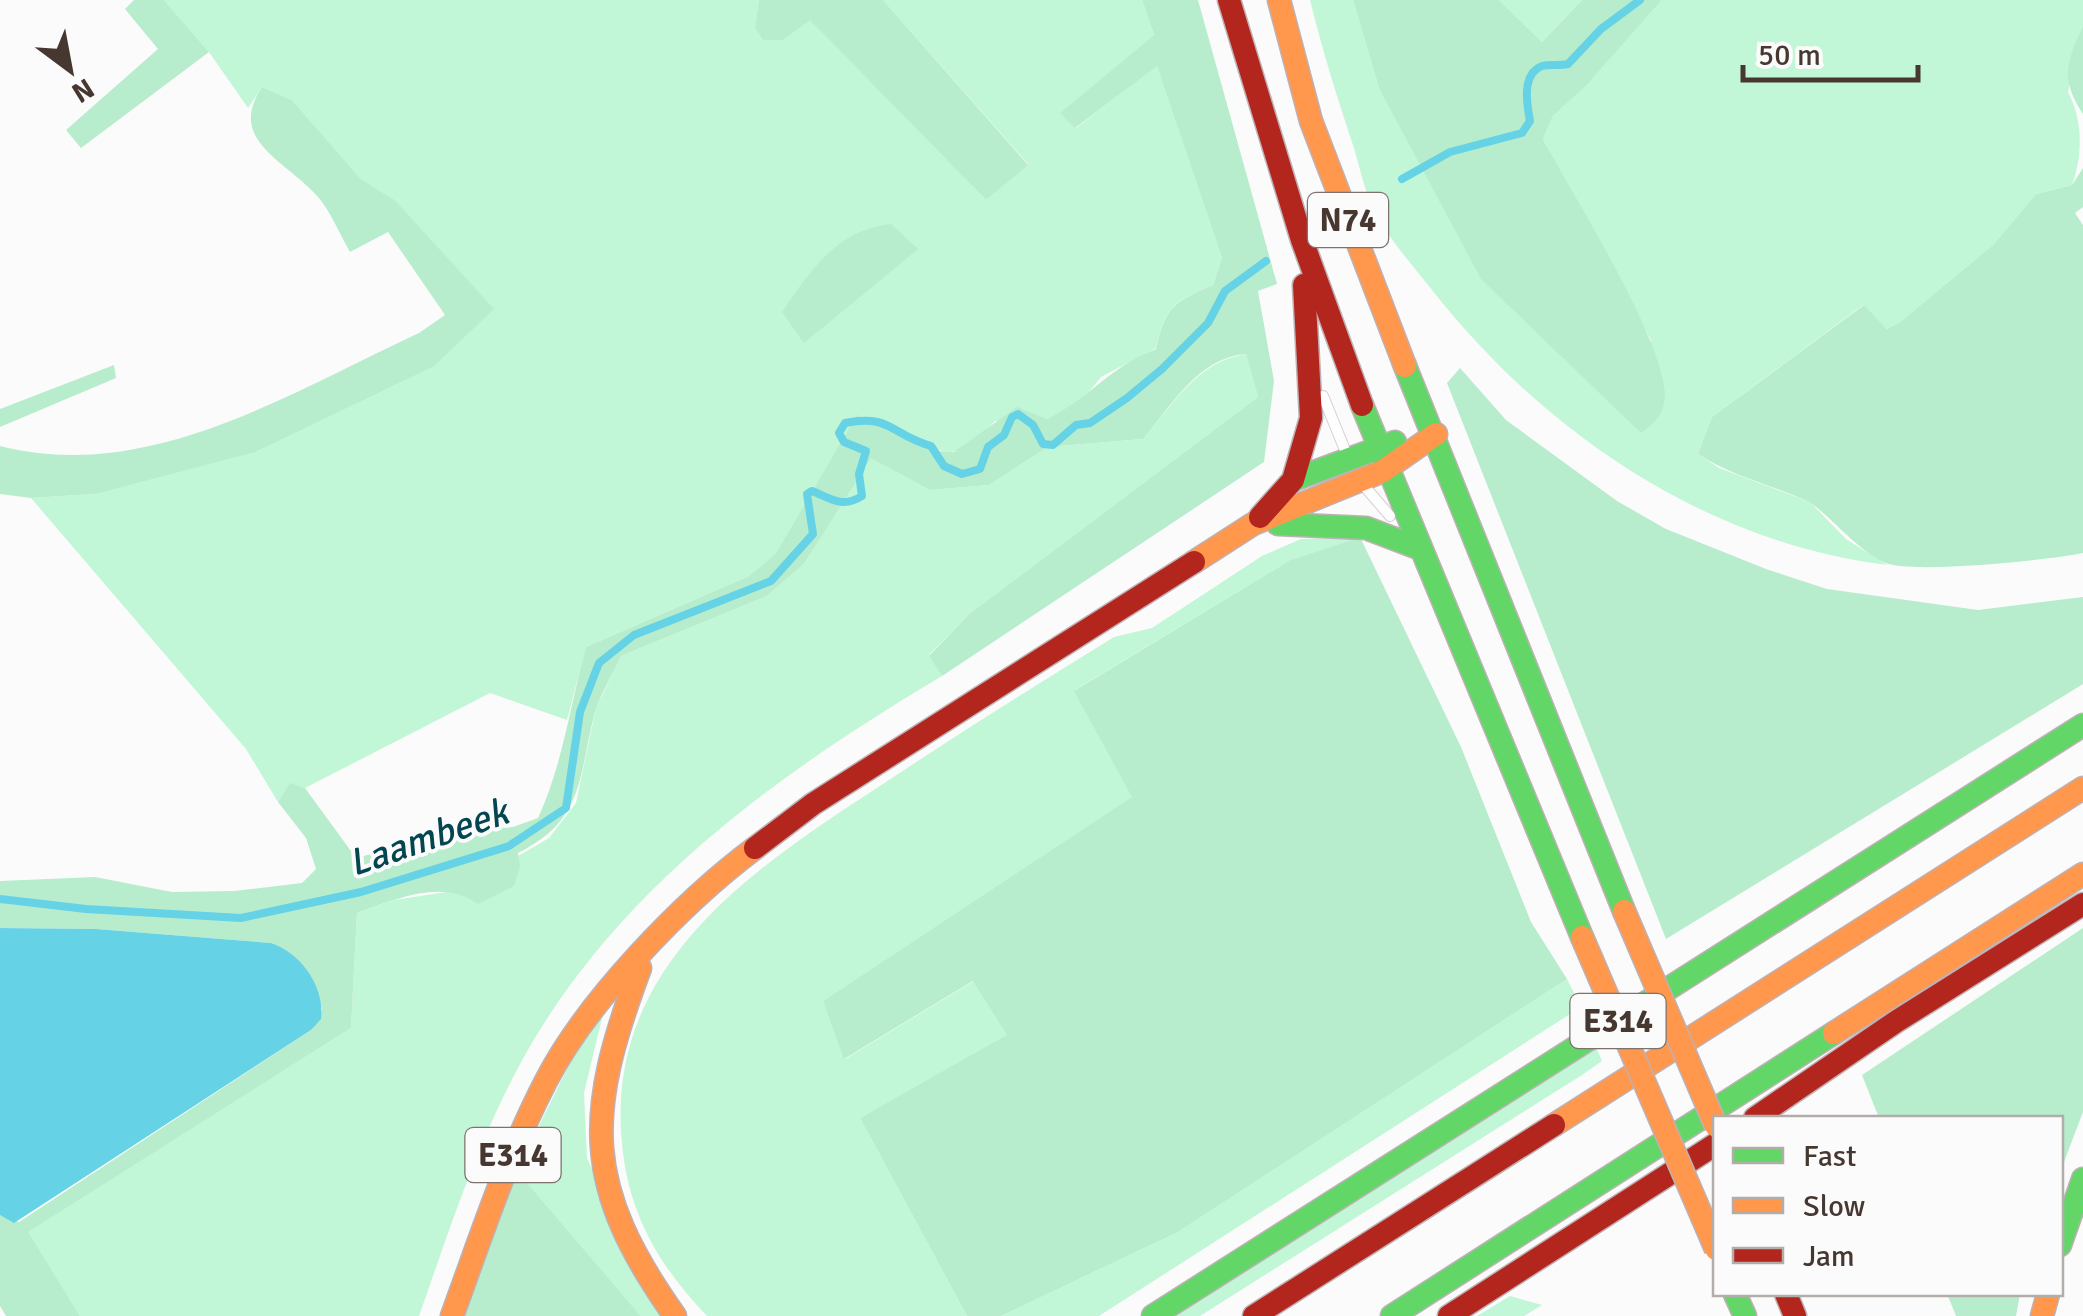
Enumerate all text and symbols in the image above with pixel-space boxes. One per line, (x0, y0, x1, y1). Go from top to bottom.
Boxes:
north arrow (20, 20, 120, 120)
scale bar (1743, 20, 1918, 82)
text: 50 m (1758, 37, 1821, 74)
text: N (65, 71, 100, 110)
road number: N74 (1308, 193, 1388, 247)
water label: Laambeek (342, 787, 517, 887)
road number: E314 (1570, 994, 1666, 1048)
legend (1713, 1116, 2063, 1296)
road number: E314 (466, 1128, 560, 1182)
text: Fast (1803, 1138, 1856, 1175)
text: Slow (1803, 1188, 1865, 1225)
text: Jam (1803, 1238, 1855, 1275)

